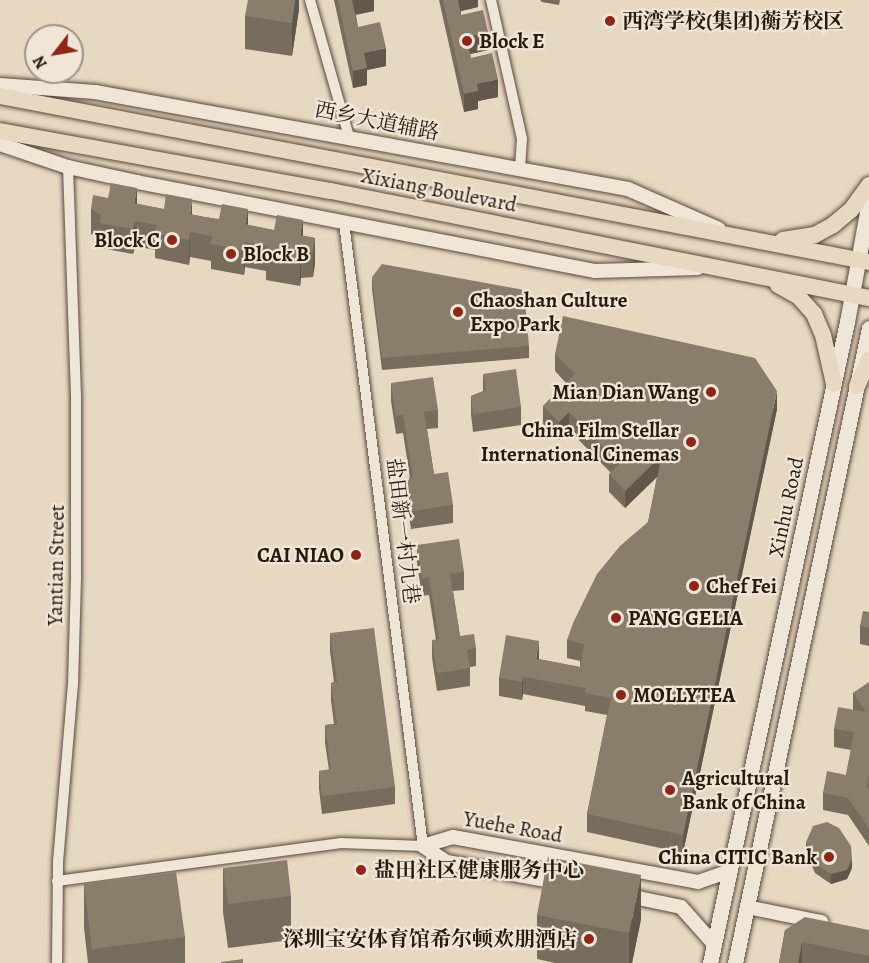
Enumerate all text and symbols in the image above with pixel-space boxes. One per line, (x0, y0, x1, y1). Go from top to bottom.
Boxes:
place label: 西湾学校(集团)蘅芳校区 (622, 8, 844, 34)
marker: 西湾学校(集团)蘅芳校区 (603, 14, 617, 28)
north arrow (24, 24, 84, 84)
place label: Block E (479, 28, 545, 54)
marker: Block E (460, 34, 474, 48)
text: N (28, 52, 53, 73)
street label: 西乡大道辅路 (313, 97, 441, 145)
street label: Xixiang Boulevard (359, 163, 519, 217)
place label: Block C (94, 227, 160, 253)
marker: Block C (165, 233, 179, 247)
place label: Block B (243, 241, 309, 267)
marker: Block B (224, 247, 238, 261)
place label: Chaoshan Culture Expo Park (470, 287, 627, 337)
marker: Chaoshan Culture Expo Park (451, 305, 465, 319)
place label: Mian Dian Wang (552, 379, 699, 405)
marker: Mian Dian Wang (704, 385, 718, 399)
place label: China Film Stellar International Cinemas (481, 417, 679, 467)
marker: China Film Stellar International Cinemas (684, 435, 698, 449)
street label: Xinhu Road (763, 455, 809, 559)
street label: 盐田新一村九巷 (382, 457, 424, 605)
street label: Yantian Street (42, 504, 70, 626)
place label: CAI NIAO (257, 542, 344, 568)
marker: CAI NIAO (349, 548, 363, 562)
place label: Chef Fei (706, 573, 777, 599)
marker: Chef Fei (687, 579, 701, 593)
place label: PANG GELIA (628, 605, 743, 631)
marker: PANG GELIA (609, 611, 623, 625)
place label: MOLLYTEA (633, 682, 735, 708)
marker: MOLLYTEA (614, 688, 628, 702)
place label: Agricultural Bank of China (682, 765, 806, 815)
marker: Agricultural Bank of China (663, 783, 677, 797)
street label: Yuehe Road (462, 806, 564, 848)
place label: China CITIC Bank (658, 844, 817, 870)
marker: China CITIC Bank (822, 850, 836, 864)
place label: 盐田社区健康服务中心 (374, 857, 584, 883)
marker: 盐田社区健康服务中心 (352, 861, 370, 879)
place label: 深圳宝安体育馆希尔顿欢朋酒店 (283, 926, 577, 952)
marker: 深圳宝安体育馆希尔顿欢朋酒店 (582, 932, 596, 946)

